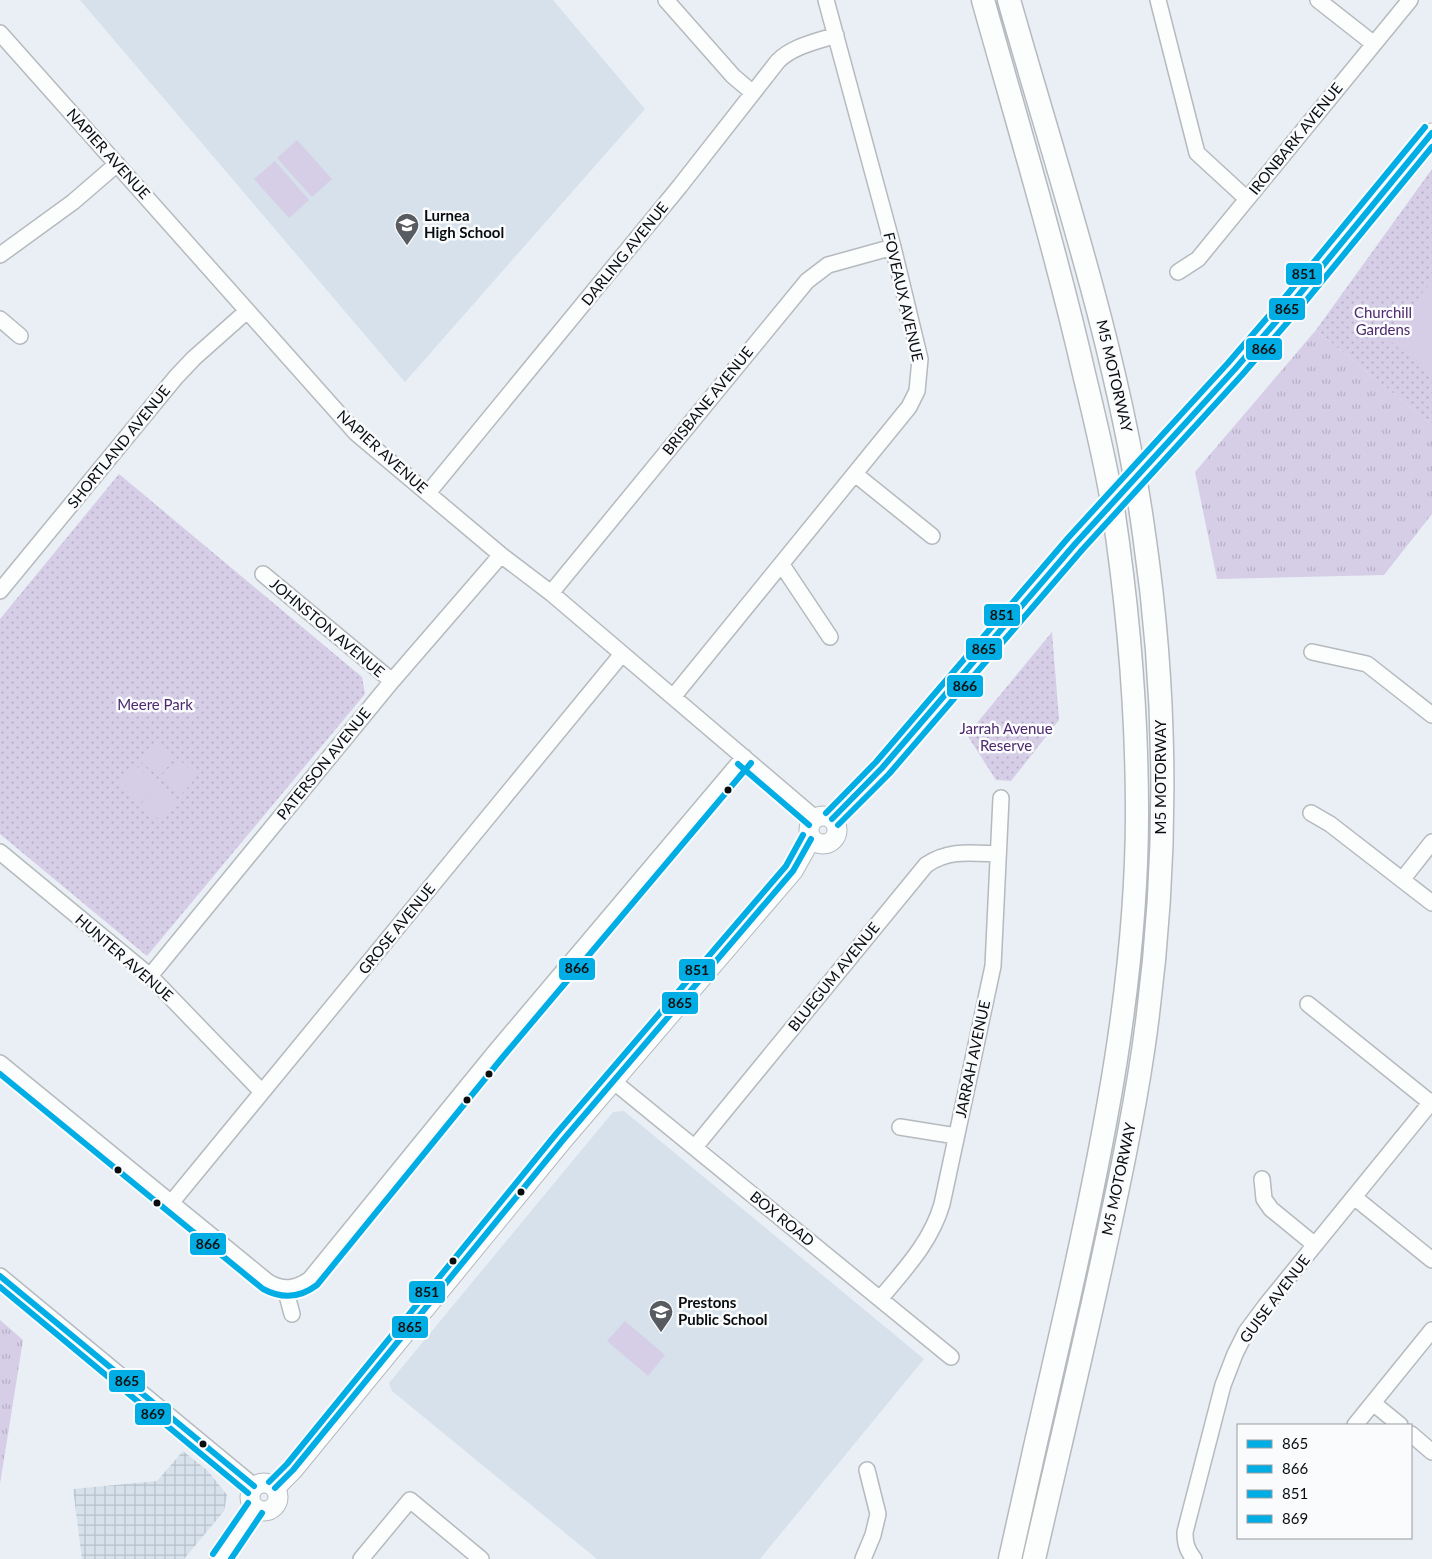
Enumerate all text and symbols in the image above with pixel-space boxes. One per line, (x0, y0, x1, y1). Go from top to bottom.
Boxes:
street label: IRONBARK AVENUE (1245, 79, 1346, 198)
street label: NAPIER AVENUE (63, 104, 154, 202)
street label: DARLING AVENUE (577, 198, 671, 309)
place label: Lurnea High School (424, 206, 504, 241)
school or university icon: Lurnea High School (394, 212, 420, 246)
street label: FOVEAUX AVENUE (880, 230, 928, 363)
line badge: 851 (1285, 262, 1323, 286)
text: 851 (1292, 265, 1316, 282)
line badge: 865 (1268, 297, 1306, 321)
text: 865 (1275, 300, 1299, 317)
park label: Churchill Gardens (1354, 303, 1412, 338)
street label: M5 MOTORWAY (1093, 318, 1137, 434)
line badge: 866 (1245, 337, 1283, 361)
text: 866 (1252, 340, 1276, 357)
street label: BRISBANE AVENUE (658, 343, 756, 458)
street label: SHORTLAND AVENUE (63, 381, 173, 511)
street label: NAPIER AVENUE (334, 406, 432, 497)
street label: JOHNSTON AVENUE (267, 574, 389, 680)
line badge: 851 (983, 603, 1021, 627)
text: 851 (990, 606, 1014, 623)
line badge: 865 (965, 637, 1003, 661)
text: 865 (972, 640, 996, 657)
line badge: 866 (946, 674, 984, 698)
text: 866 (953, 677, 977, 694)
park label: Meere Park (117, 695, 193, 713)
street label: PATERSON AVENUE (273, 704, 374, 823)
park label: Jarrah Avenue Reserve (959, 719, 1053, 754)
street label: M5 MOTORWAY (1151, 719, 1169, 834)
unlabelled marker (723, 785, 733, 795)
street label: GROSE AVENUE (354, 879, 438, 977)
street label: HUNTER AVENUE (72, 910, 177, 1005)
street label: BLUEGUM AVENUE (784, 918, 883, 1035)
line badge: 866 (558, 957, 596, 981)
line badge: 851 (678, 958, 716, 982)
text: 866 (565, 959, 589, 976)
text: 851 (685, 961, 709, 978)
line badge: 865 (661, 991, 699, 1015)
text: 865 (668, 994, 692, 1011)
street label: JARRAH AVENUE (951, 999, 993, 1119)
unlabelled marker (484, 1069, 494, 1079)
unlabelled marker (462, 1095, 472, 1105)
street label: M5 MOTORWAY (1097, 1120, 1139, 1237)
unlabelled marker (113, 1165, 123, 1175)
unlabelled marker (516, 1187, 526, 1197)
street label: BOX ROAD (747, 1187, 818, 1250)
unlabelled marker (152, 1198, 162, 1208)
line badge: 866 (189, 1232, 227, 1256)
text: 866 (196, 1235, 220, 1252)
street label: GUISE AVENUE (1235, 1251, 1313, 1346)
unlabelled marker (448, 1256, 458, 1266)
line badge: 851 (408, 1280, 446, 1304)
text: 851 (415, 1283, 439, 1300)
place label: Prestons Public School (678, 1293, 768, 1328)
school or university icon: Prestons Public School (648, 1299, 674, 1333)
line badge: 865 (391, 1315, 429, 1339)
text: 865 (398, 1318, 422, 1335)
line badge: 865 (108, 1369, 146, 1393)
text: 865 (115, 1372, 139, 1389)
line badge: 869 (134, 1402, 172, 1426)
text: 869 (141, 1405, 165, 1422)
legend (1237, 1424, 1412, 1539)
text: 865 (1282, 1434, 1308, 1452)
unlabelled marker (198, 1439, 208, 1449)
text: 866 (1282, 1459, 1308, 1477)
text: 851 (1282, 1484, 1308, 1502)
text: 869 (1282, 1509, 1308, 1527)

